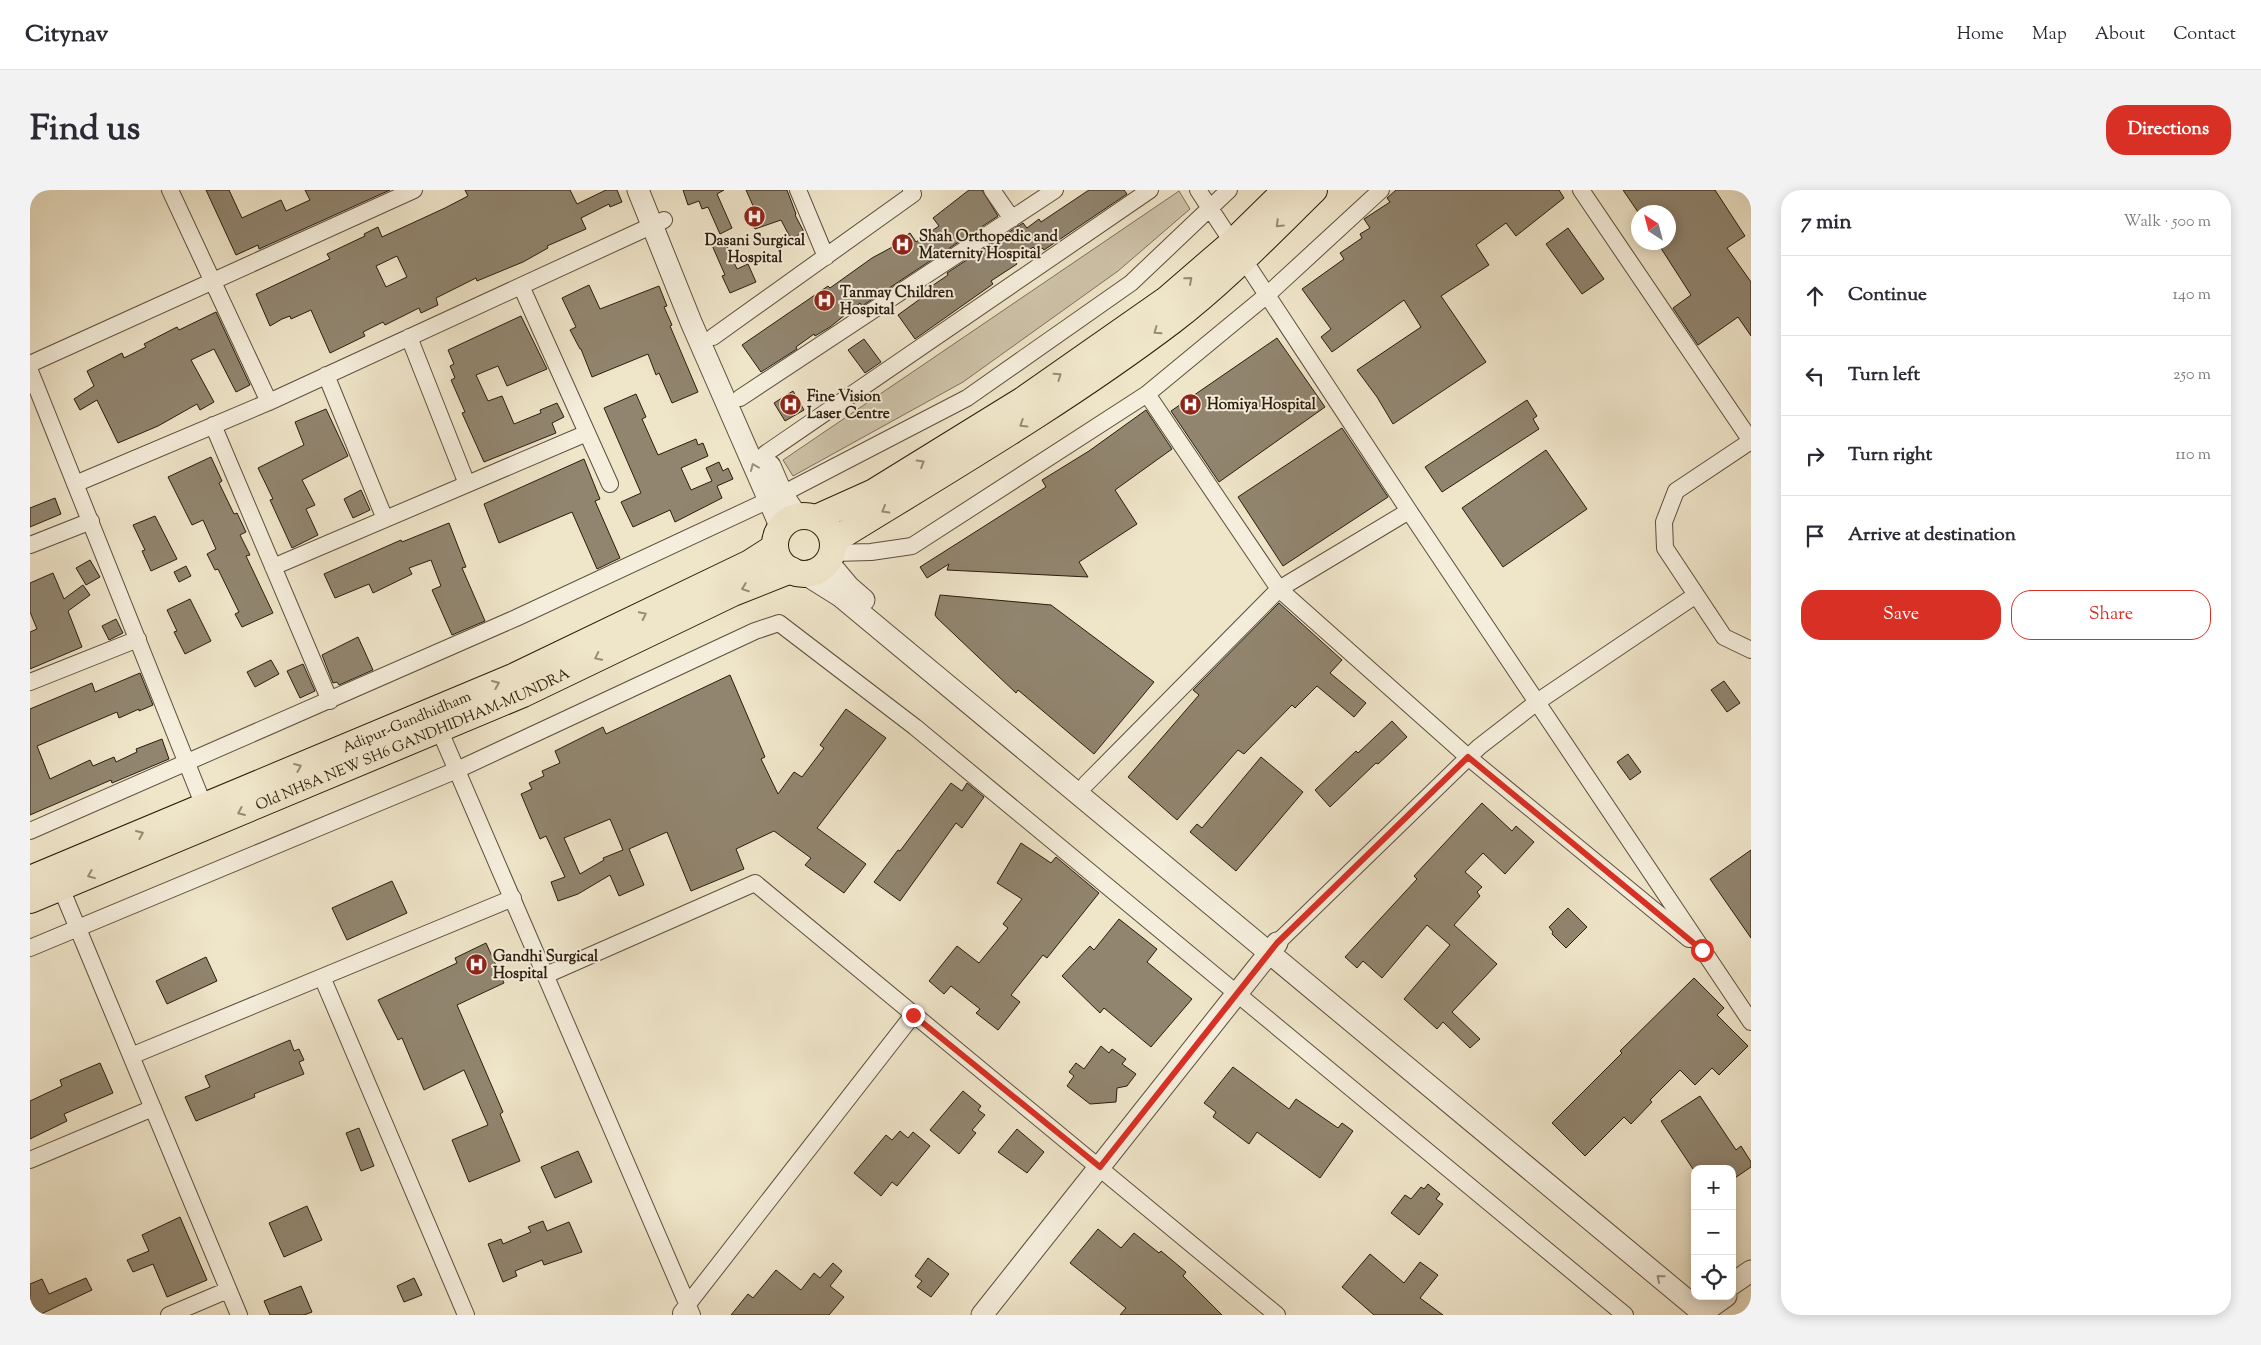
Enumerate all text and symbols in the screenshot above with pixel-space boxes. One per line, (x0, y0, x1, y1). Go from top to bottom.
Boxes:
text: Citynav (25, 18, 108, 52)
text: Home (1957, 22, 2004, 48)
text: Map (2032, 22, 2067, 48)
text: About (2095, 22, 2145, 48)
text: Contact (2173, 22, 2236, 48)
text: Find us (30, 105, 140, 156)
button: Directions (2106, 105, 2231, 155)
hospital icon: Dasani Surgical Hospital (743, 205, 767, 229)
north arrow (1631, 205, 1676, 250)
text: 7 min (1801, 208, 1852, 238)
text: Walk · 500 m (2124, 211, 2211, 234)
one-way arrow (1275, 218, 1284, 227)
place label: Shah Orthopedic and Maternity Hospital (919, 227, 1059, 265)
place label: Dasani Surgical Hospital (705, 231, 806, 269)
hospital icon: Shah Orthopedic and Maternity Hospital (891, 233, 915, 257)
one-way arrow (1183, 277, 1192, 286)
icon: ahead (1801, 282, 1829, 310)
text: Continue (1848, 282, 1927, 309)
place label: Tanmay Children Hospital (840, 283, 954, 321)
text: 140 m (2173, 284, 2211, 307)
hospital icon: Tanmay Children Hospital (812, 289, 836, 313)
one-way arrow (1153, 325, 1163, 334)
icon: left (1801, 362, 1829, 390)
text: Turn left (1848, 362, 1920, 389)
text: 250 m (2173, 364, 2211, 387)
one-way arrow (1052, 373, 1062, 382)
place label: Fine Vision Laser Centre (807, 387, 890, 425)
hospital icon: Homiya Hospital (1179, 392, 1203, 416)
hospital icon: Fine Vision Laser Centre (779, 393, 803, 417)
place label: Homiya Hospital (1207, 395, 1317, 416)
one-way arrow (1020, 418, 1029, 427)
icon: right (1801, 442, 1829, 470)
text: Turn right (1848, 442, 1932, 469)
text: 110 m (2175, 444, 2211, 467)
one-way arrow (915, 460, 924, 469)
one-way arrow (750, 463, 761, 472)
one-way arrow (882, 503, 891, 513)
icon: arrive (1801, 522, 1829, 550)
text: Arrive at destination (1848, 522, 2016, 549)
one-way arrow (741, 582, 750, 592)
button: Save (1801, 590, 2001, 640)
button: Share (2011, 590, 2211, 640)
one-way arrow (638, 611, 647, 621)
one-way arrow (595, 651, 604, 661)
street label: Old NH8A NEW SH6 GANDHIDHAM-MUNDRA (253, 664, 574, 817)
one-way arrow (491, 680, 500, 691)
street label: Adipur-Gandhidham (339, 686, 475, 759)
one-way arrow (293, 763, 301, 773)
one-way arrow (237, 806, 246, 817)
one-way arrow (135, 829, 143, 839)
one-way arrow (87, 869, 96, 880)
route start (1691, 939, 1714, 962)
place label: Gandhi Surgical Hospital (493, 947, 599, 985)
hospital icon: Gandhi Surgical Hospital (465, 953, 489, 977)
route end (902, 1004, 925, 1027)
map controls (1691, 1165, 1736, 1300)
button: + (1691, 1165, 1736, 1210)
button: − (1691, 1210, 1736, 1255)
button: locate (1691, 1255, 1736, 1300)
one-way arrow (1657, 1275, 1666, 1284)

